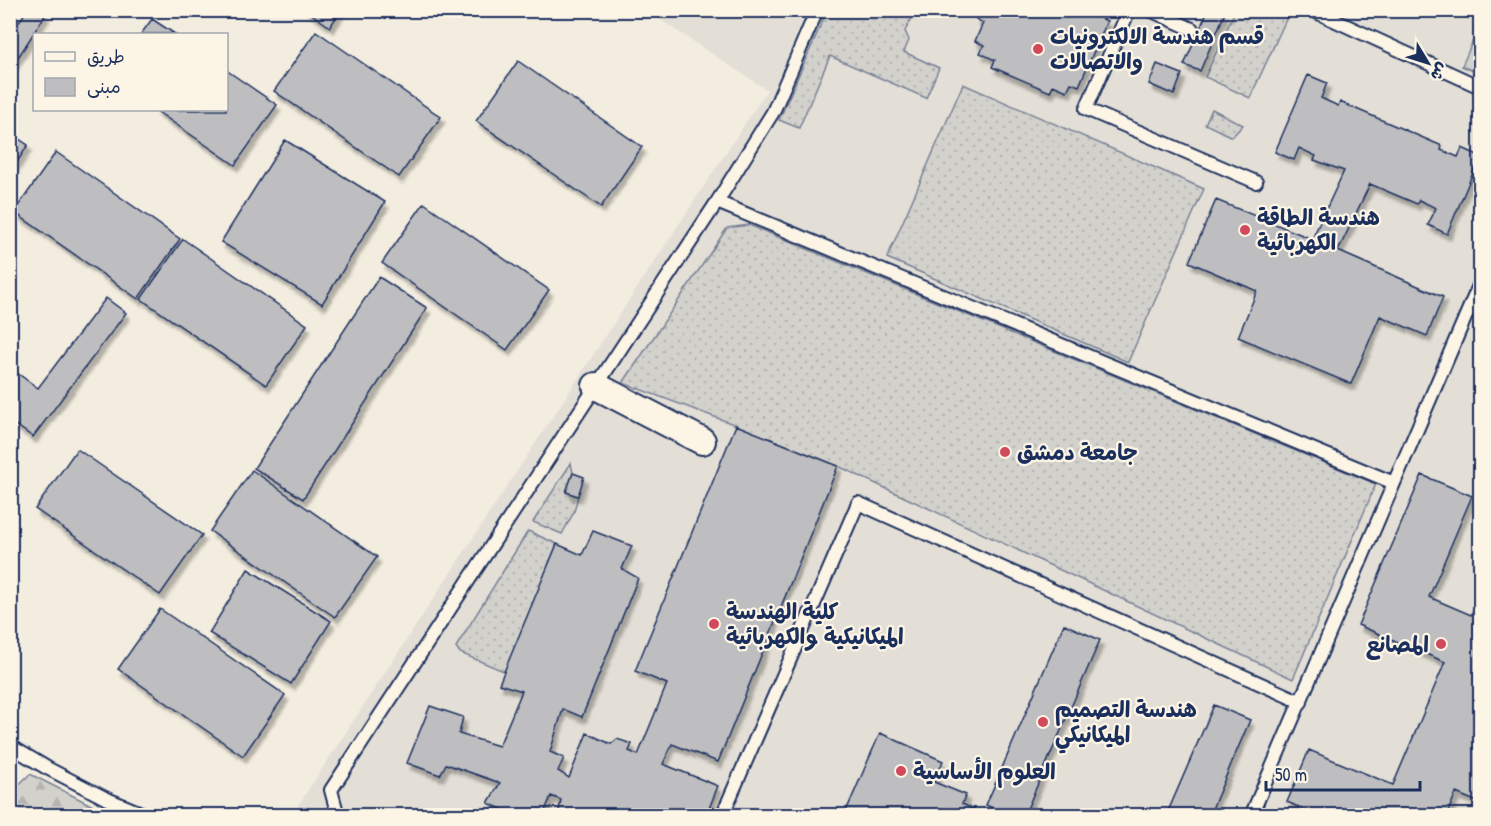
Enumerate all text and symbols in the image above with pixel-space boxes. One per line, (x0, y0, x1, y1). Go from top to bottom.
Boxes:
place label: قسم هندسة الالكترونيات والاتصالات (1050, 21, 1264, 76)
legend (33, 33, 228, 111)
north arrow (1398, 33, 1458, 93)
marker: قسم هندسة الالكترونيات والاتصالات (1031, 42, 1045, 56)
text: طريق (87, 44, 125, 69)
text: ش (1426, 59, 1454, 86)
text: مبنى (87, 74, 121, 99)
place label: هندسة الطاقة الكهربائية (1257, 202, 1380, 257)
marker: هندسة الطاقة الكهربائية (1238, 223, 1252, 237)
place label: جامعة دمشق (1017, 437, 1138, 467)
marker: جامعة دمشق (998, 445, 1012, 459)
place label: كلية الهندسة الميكانيكية والكهربائية (726, 596, 904, 651)
marker: كلية الهندسة الميكانيكية والكهربائية (707, 617, 721, 631)
place label: المصانع (1365, 629, 1429, 660)
marker: المصانع (1434, 637, 1448, 651)
place label: هندسة التصميم الميكانيكي (1055, 694, 1197, 754)
marker: هندسة التصميم الميكانيكي (1036, 715, 1050, 729)
scale bar (1266, 754, 1420, 792)
place label: العلوم الأساسية (913, 756, 1056, 788)
text: 50 m (1275, 762, 1307, 787)
marker: العلوم الأساسية (894, 764, 908, 778)

